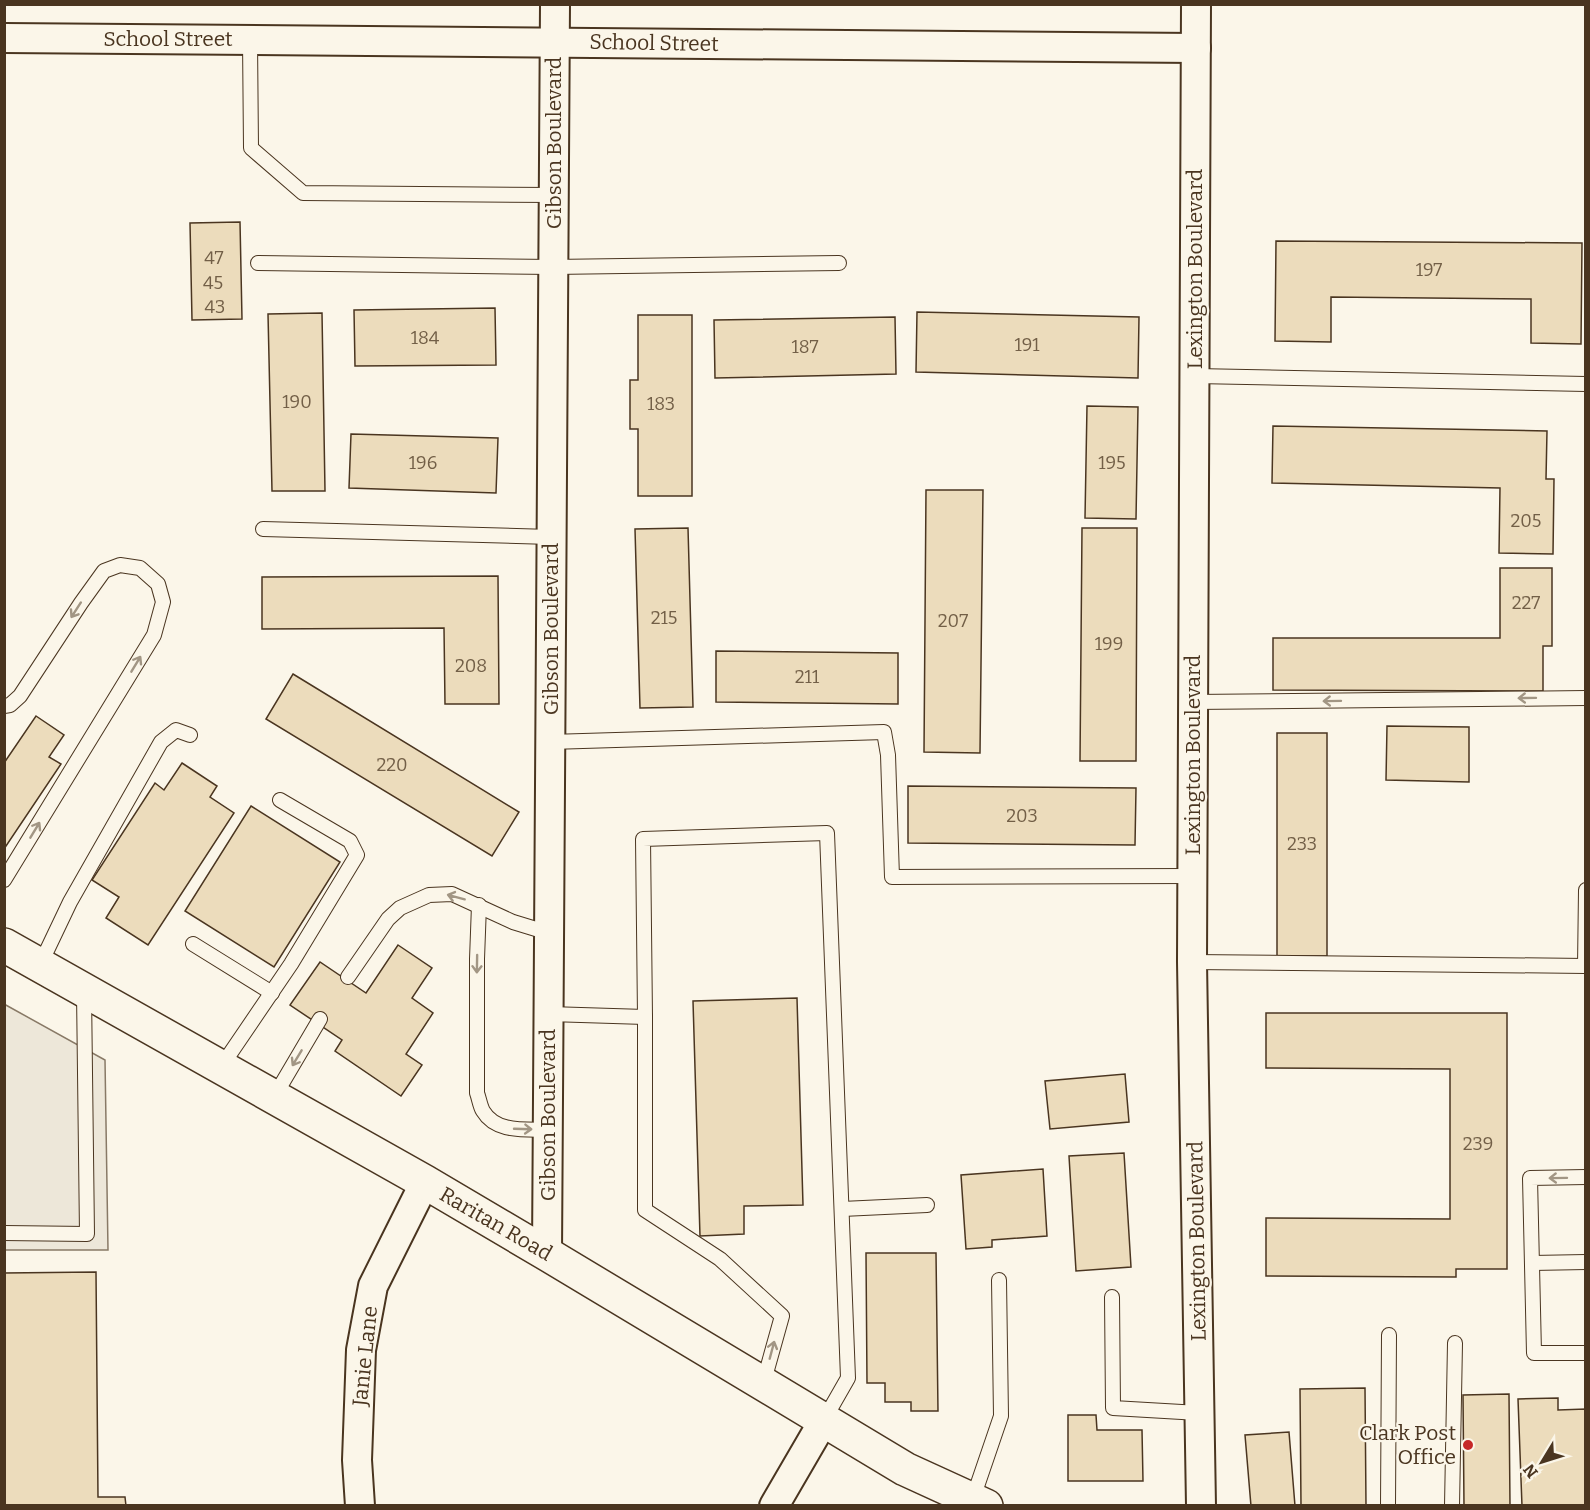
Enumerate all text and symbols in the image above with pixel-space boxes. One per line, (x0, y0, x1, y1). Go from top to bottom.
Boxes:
street label: School Street (103, 26, 233, 52)
street label: School Street (589, 29, 719, 57)
street label: Gibson Boulevard (541, 57, 567, 229)
street label: Lexington Boulevard (1182, 169, 1208, 369)
house number: 47 (204, 247, 224, 269)
house number: 197 (1416, 259, 1442, 281)
house number: 45 (203, 272, 223, 294)
house number: 43 (205, 296, 225, 318)
house number: 184 (411, 327, 440, 349)
house number: 191 (1014, 334, 1040, 356)
house number: 187 (791, 336, 819, 358)
house number: 190 (282, 391, 312, 413)
house number: 183 (647, 393, 675, 415)
house number: 196 (409, 452, 437, 474)
house number: 195 (1098, 452, 1126, 474)
house number: 205 (1511, 510, 1541, 532)
street label: Gibson Boulevard (538, 543, 564, 715)
house number: 227 (1512, 592, 1540, 614)
one-way arrow (70, 601, 83, 618)
house number: 215 (651, 607, 677, 629)
house number: 207 (938, 610, 968, 632)
house number: 199 (1095, 633, 1123, 655)
one-way arrow (130, 655, 143, 672)
house number: 208 (455, 655, 487, 677)
street label: Lexington Boulevard (1180, 655, 1206, 855)
house number: 211 (795, 666, 820, 688)
one-way arrow (1518, 693, 1538, 704)
one-way arrow (1323, 695, 1343, 706)
house number: 220 (376, 754, 408, 776)
house number: 203 (1006, 805, 1038, 827)
one-way arrow (29, 822, 41, 839)
house number: 233 (1287, 833, 1317, 855)
one-way arrow (447, 891, 466, 902)
one-way arrow (471, 953, 483, 973)
street label: Gibson Boulevard (535, 1029, 561, 1201)
one-way arrow (291, 1049, 303, 1066)
one-way arrow (513, 1123, 533, 1134)
house number: 239 (1463, 1133, 1493, 1155)
street label: Lexington Boulevard (1182, 1141, 1212, 1341)
one-way arrow (1548, 1172, 1568, 1184)
street label: Raritan Road (435, 1181, 557, 1267)
street label: Janie Lane (347, 1305, 383, 1408)
one-way arrow (767, 1341, 779, 1360)
place label: Clark Post Office (1359, 1420, 1456, 1470)
north arrow (1512, 1432, 1572, 1492)
marker: Clark Post Office (1461, 1438, 1475, 1452)
text: N (1519, 1460, 1542, 1482)

